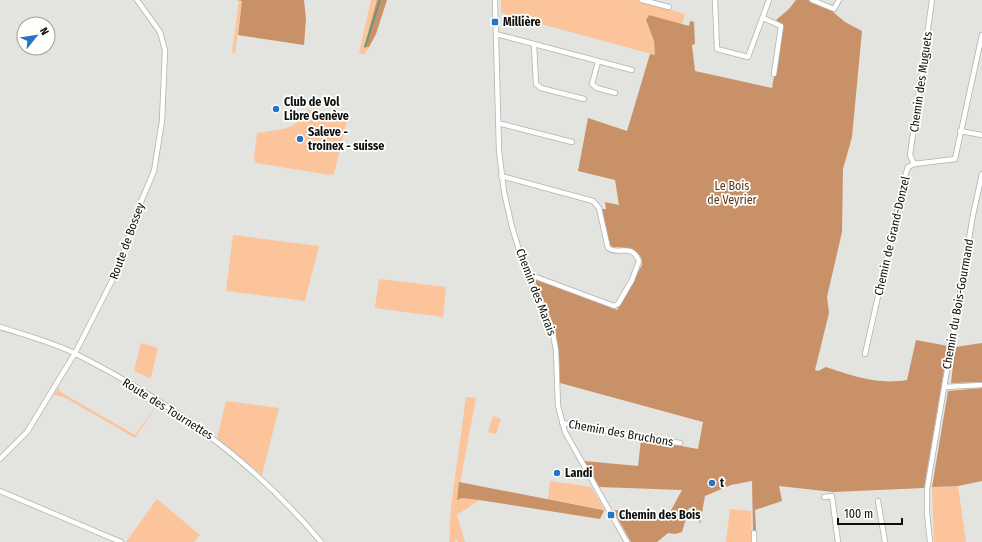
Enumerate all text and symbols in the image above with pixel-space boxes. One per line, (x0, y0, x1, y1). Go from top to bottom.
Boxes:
place label: Millière (503, 15, 541, 29)
north arrow (16, 16, 56, 56)
marker: Millière (490, 17, 500, 27)
text: N (37, 25, 52, 37)
street label: Chemin des Muguets (907, 31, 935, 133)
place label: Club de Vol Libre Genève (284, 95, 349, 123)
marker: Club de Vol Libre Genève (271, 104, 281, 114)
place label: Saleve - troinex - suisse (308, 125, 384, 153)
marker: Saleve - troinex - suisse (295, 134, 305, 144)
street label: Chemin de Grand-Donzel (871, 175, 913, 297)
park label: Le Bois de Veyrier (707, 179, 758, 207)
street label: Route de Bossey (107, 200, 148, 281)
street label: Chemin du Bois-Gourmand (940, 238, 976, 370)
street label: Chemin des Marais (513, 246, 559, 338)
street label: Route des Tournettes (120, 375, 216, 443)
street label: Chemin des Bruchons (567, 417, 675, 449)
place label: Landi (565, 466, 592, 480)
marker: Landi (552, 468, 562, 478)
place label: t (720, 476, 725, 490)
marker: t (707, 478, 717, 488)
scale bar (838, 500, 902, 526)
text: 100 m (844, 507, 873, 521)
place label: Chemin des Bois (619, 508, 701, 522)
marker: Chemin des Bois (606, 510, 616, 520)

